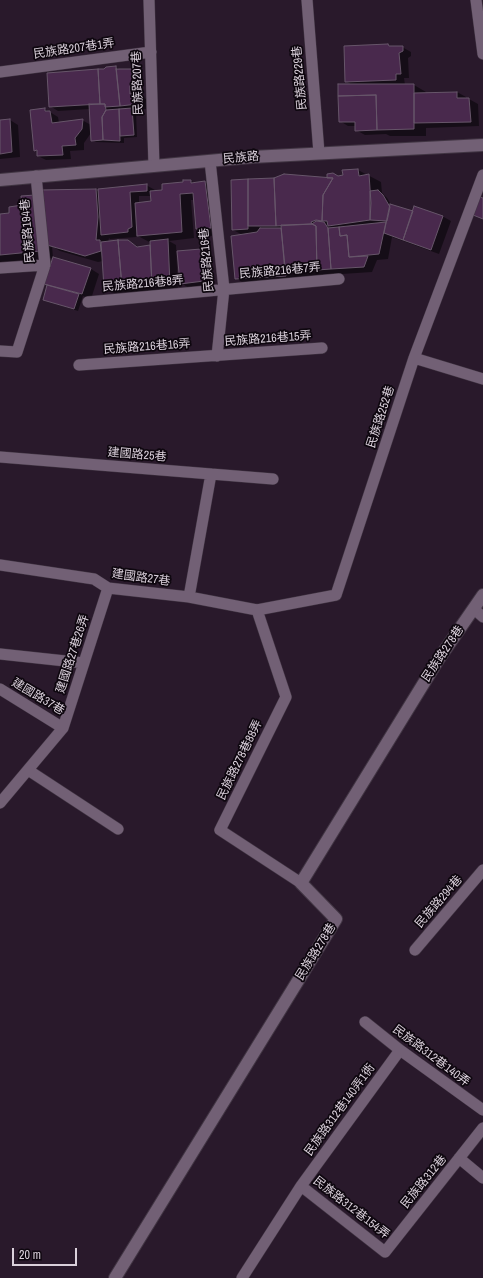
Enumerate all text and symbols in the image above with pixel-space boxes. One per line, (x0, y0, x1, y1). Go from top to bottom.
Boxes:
street label: 民族路207巷1弄 (32, 36, 116, 62)
street label: 民族路229巷 (290, 45, 310, 111)
street label: 民族路207巷 (130, 51, 146, 115)
street label: 民族路 (222, 149, 260, 167)
street label: 民族路194巷 (18, 198, 38, 264)
street label: 民族路216巷 (197, 227, 217, 293)
street label: 民族路216巷7弄 (239, 260, 321, 282)
street label: 民族路216巷8弄 (102, 273, 184, 295)
street label: 民族路216巷15弄 (224, 329, 312, 349)
street label: 民族路216巷16弄 (103, 337, 191, 357)
street label: 民族路252巷 (364, 384, 398, 450)
street label: 建國路25巷 (107, 445, 167, 465)
street label: 建國路27巷 (111, 567, 171, 589)
street label: 建國路27巷26弄 (54, 613, 92, 695)
street label: 民族路278巷 (419, 623, 467, 685)
street label: 建國路37巷 (9, 676, 67, 718)
street label: 民族路278巷88弄 (214, 718, 266, 802)
street label: 民族路294巷 (412, 873, 466, 931)
street label: 民族路278巷 (293, 921, 339, 983)
street label: 民族路312巷140弄 (390, 1022, 472, 1090)
street label: 民族路312巷140弄1衖 (302, 1061, 378, 1159)
street label: 民族路312巷 (398, 1152, 450, 1212)
street label: 民族路312巷154弄 (310, 1174, 392, 1242)
scale bar (14, 1240, 79, 1266)
text: 20 m (19, 1247, 41, 1263)

